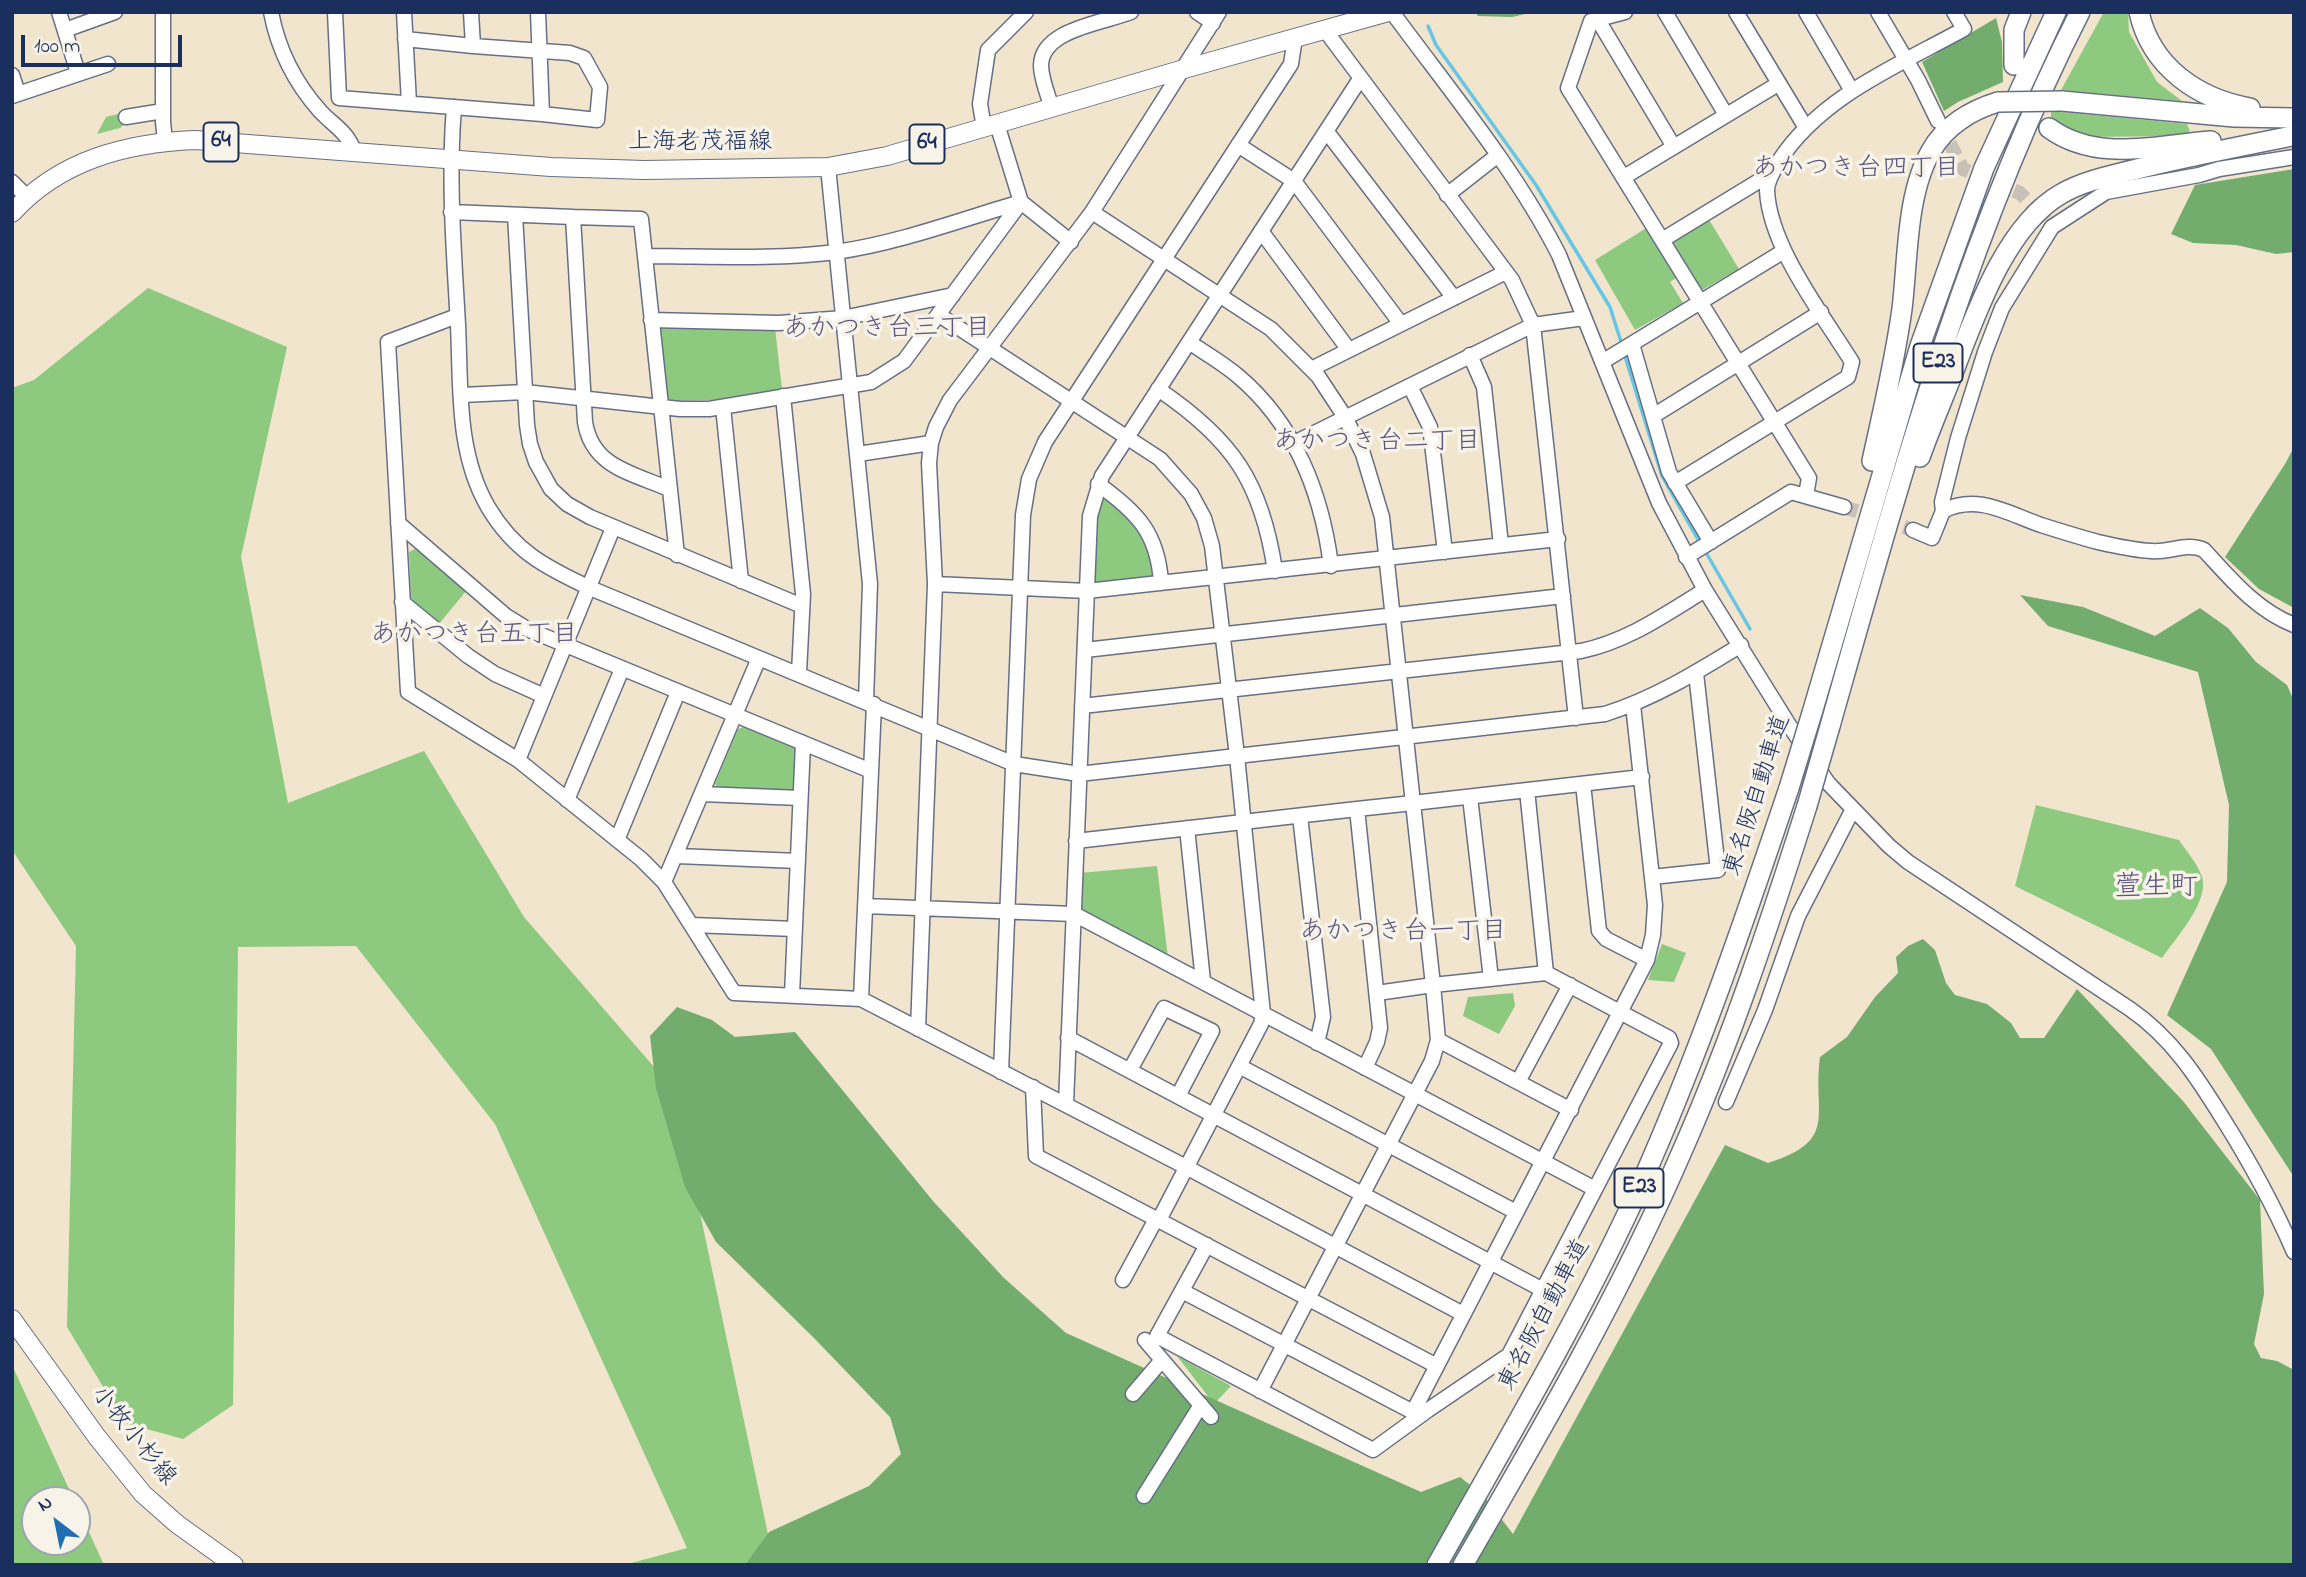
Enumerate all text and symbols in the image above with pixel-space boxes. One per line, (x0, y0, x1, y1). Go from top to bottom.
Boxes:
scale bar (24, 21, 186, 65)
text: 100 m (34, 32, 80, 62)
road number: 64 (204, 122, 238, 162)
road number: 64 (909, 125, 944, 164)
street label: 上海老茂福線 (628, 130, 772, 158)
district label: あかつき台四丁目 (1752, 155, 1960, 187)
district label: あかつき台三丁目 (783, 315, 991, 347)
road number: E23 (1913, 344, 1962, 382)
district label: あかつき台二丁目 (1273, 428, 1481, 460)
district label: あかつき台五丁目 (370, 621, 578, 653)
street label: 東名阪自動車道 (1719, 712, 1799, 880)
district label: 萱生町 (2114, 872, 2198, 906)
district label: あかつき台一丁目 (1299, 918, 1507, 950)
road number: E23 (1614, 1168, 1664, 1208)
street label: 東名阪自動車道 (1494, 1235, 1598, 1397)
street label: 小牧小杉線 (83, 1381, 181, 1493)
north arrow (21, 1486, 91, 1556)
text: N (33, 1490, 58, 1519)

